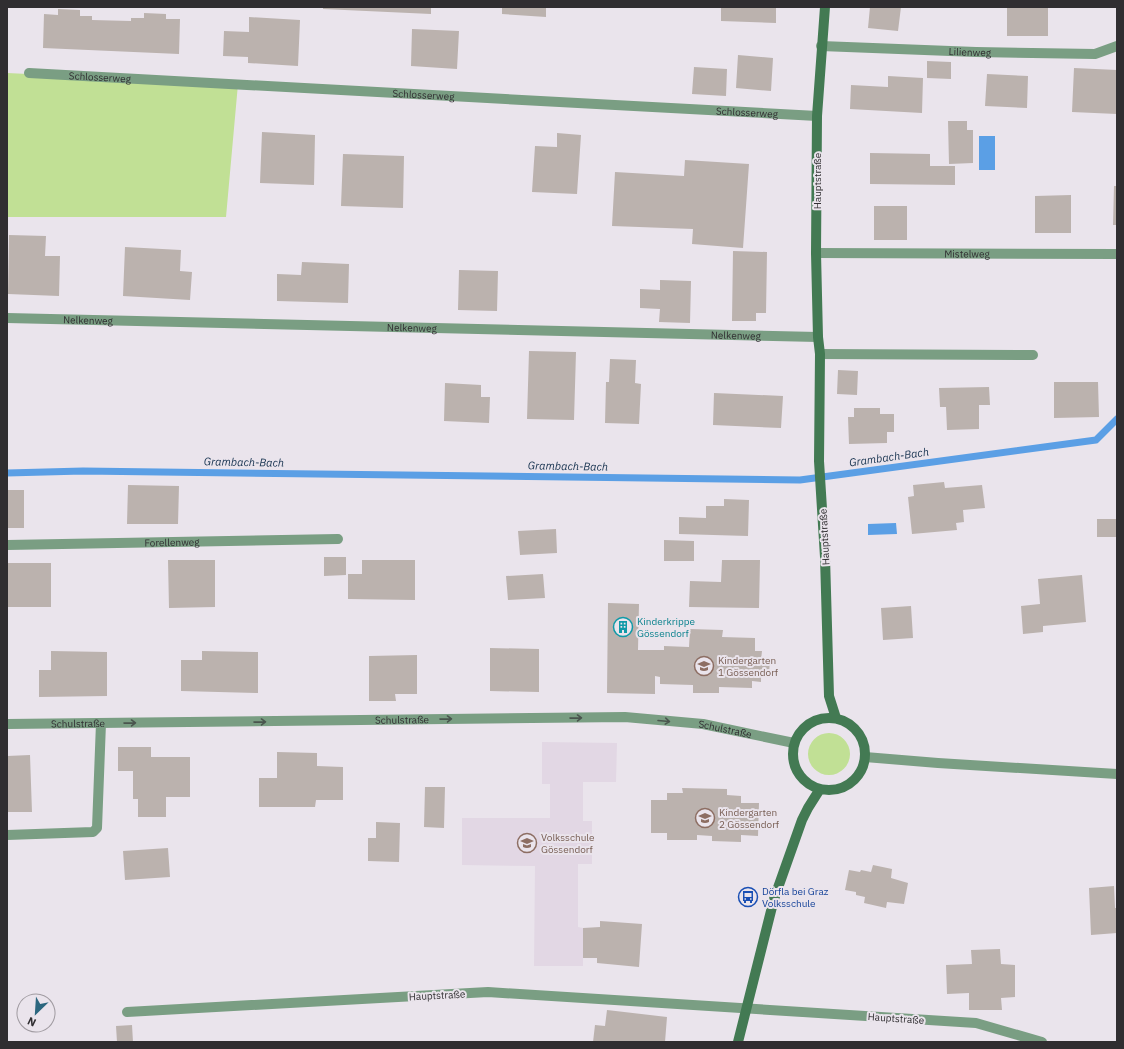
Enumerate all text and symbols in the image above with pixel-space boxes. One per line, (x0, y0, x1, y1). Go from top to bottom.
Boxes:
street label: Lilienweg (948, 45, 992, 59)
street label: Schlosserweg (68, 69, 132, 86)
street label: Schlosserweg (392, 87, 456, 103)
street label: Schlosserweg (715, 104, 779, 121)
street label: Hauptstraße (811, 152, 824, 209)
street label: Mistelweg (944, 247, 990, 261)
street label: Nelkenweg (63, 313, 114, 327)
street label: Nelkenweg (387, 321, 438, 335)
street label: Nelkenweg (711, 328, 762, 343)
water label: Grambach-Bach (848, 444, 930, 470)
water label: Grambach-Bach (204, 454, 284, 470)
water label: Grambach-Bach (528, 458, 608, 474)
street label: Hauptstraße (817, 508, 832, 566)
street label: Forellenweg (144, 535, 200, 550)
place label: Kinderkrippe Gössendorf (637, 615, 696, 640)
building icon: Kinderkrippe Gössendorf (612, 616, 634, 638)
place label: Kindergarten 1 Gössendorf (718, 654, 779, 679)
school or university icon: Kindergarten 1 Gössendorf (693, 655, 715, 677)
street label: Schulstraße (375, 713, 430, 727)
one-way arrow (569, 714, 582, 722)
one-way arrow (439, 715, 452, 723)
street label: Schulstraße (51, 717, 106, 731)
one-way arrow (657, 717, 670, 724)
one-way arrow (253, 718, 266, 725)
street label: Schulstraße (698, 718, 753, 741)
one-way arrow (123, 719, 136, 727)
place label: Kindergarten 2 Gössendorf (719, 806, 780, 831)
school or university icon: Kindergarten 2 Gössendorf (694, 807, 716, 829)
place label: Volksschule Gössendorf (541, 831, 595, 856)
school or university icon: Volksschule Gössendorf (516, 832, 538, 854)
place label: Dörfla bei Graz Volksschule (762, 885, 829, 910)
bus stop icon: Dörfla bei Graz Volksschule (737, 886, 759, 908)
street label: Hauptstraße (408, 988, 466, 1003)
north arrow (16, 993, 56, 1033)
street label: Hauptstraße (867, 1010, 925, 1027)
text: N (25, 1014, 38, 1030)

